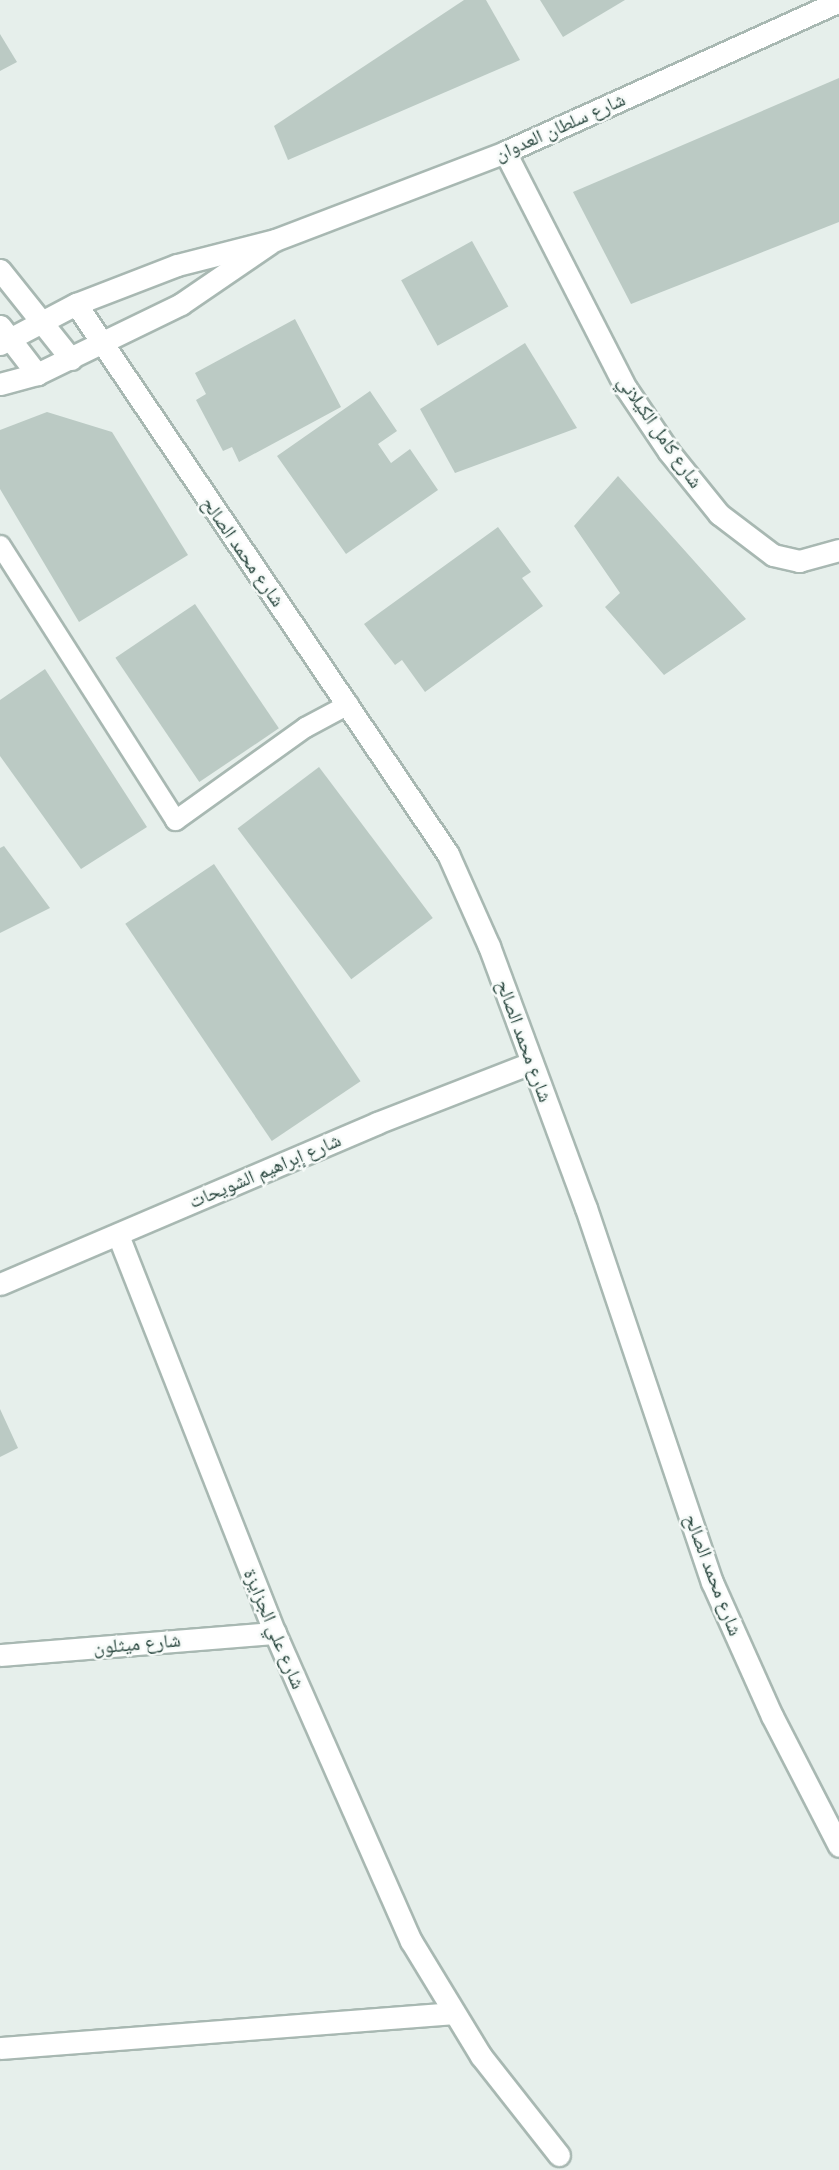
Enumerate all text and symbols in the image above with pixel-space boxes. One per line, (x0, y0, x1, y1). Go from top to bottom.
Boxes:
street label: شارع سلطان العدوان (491, 88, 629, 166)
street label: شارع كامل الكيلاني (613, 371, 707, 493)
street label: شارع محمد الصالح (197, 493, 289, 611)
street label: شارع محمد الصالح (491, 977, 557, 1105)
street label: شارع إبراهيم الشويحات (186, 1129, 344, 1213)
street label: شارع محمد الصالح (679, 1511, 747, 1639)
street label: شارع علي الجزايزة (238, 1566, 310, 1692)
street label: شارع ميثلون (92, 1629, 182, 1659)

